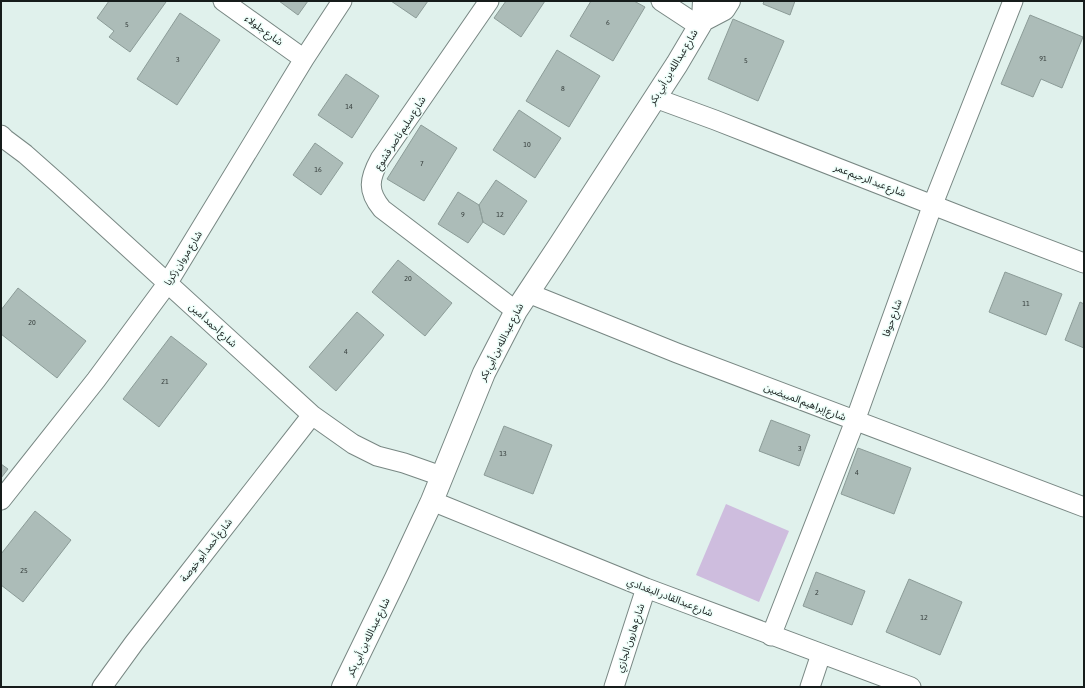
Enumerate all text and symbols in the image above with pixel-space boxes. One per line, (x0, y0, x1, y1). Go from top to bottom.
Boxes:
street label: شارع جلولاء (242, 12, 285, 49)
house number: 6 (606, 18, 610, 27)
house number: 5 (125, 20, 129, 29)
street label: شارع عبدالله بن أبي بكر (645, 27, 702, 109)
house number: 91 (1039, 54, 1047, 63)
house number: 3 (176, 55, 180, 64)
house number: 5 (744, 56, 748, 65)
house number: 8 (561, 84, 565, 93)
street label: شارع سليم ناصر قشوع (372, 94, 430, 173)
house number: 14 (345, 102, 353, 111)
house number: 10 (523, 140, 531, 149)
house number: 7 (420, 159, 424, 168)
street label: شارع عبد الرحيم عمر (831, 161, 908, 201)
house number: 16 (314, 165, 322, 174)
house number: 9 (461, 210, 465, 219)
house number: 12 (496, 210, 504, 219)
street label: شارع مروان زكريا (162, 229, 206, 288)
house number: 20 (404, 274, 412, 283)
street label: شارع حوفا (880, 298, 906, 339)
house number: 11 (1022, 299, 1030, 308)
street label: شارع أحمد أمين (186, 301, 239, 351)
street label: شارع عبدالله بن أبي بكر (476, 301, 527, 385)
house number: 20 (28, 318, 36, 327)
house number: 4 (344, 347, 348, 356)
house number: 21 (161, 377, 169, 386)
street label: شارع إبراهيم المبيضين (762, 381, 848, 425)
house number: 3 (798, 444, 802, 453)
house number: 13 (499, 449, 507, 458)
house number: 4 (855, 468, 859, 477)
street label: شارع أحمد أبو خوصة (178, 516, 236, 585)
house number: 25 (20, 566, 28, 575)
street label: شارع عبدالقادر البغدادي (625, 576, 715, 621)
house number: 2 (815, 588, 819, 597)
street label: شارع عبدالله بن أبي بكر (344, 596, 394, 680)
street label: شارع هارون الجازي (614, 602, 649, 674)
house number: 12 (920, 613, 928, 622)

